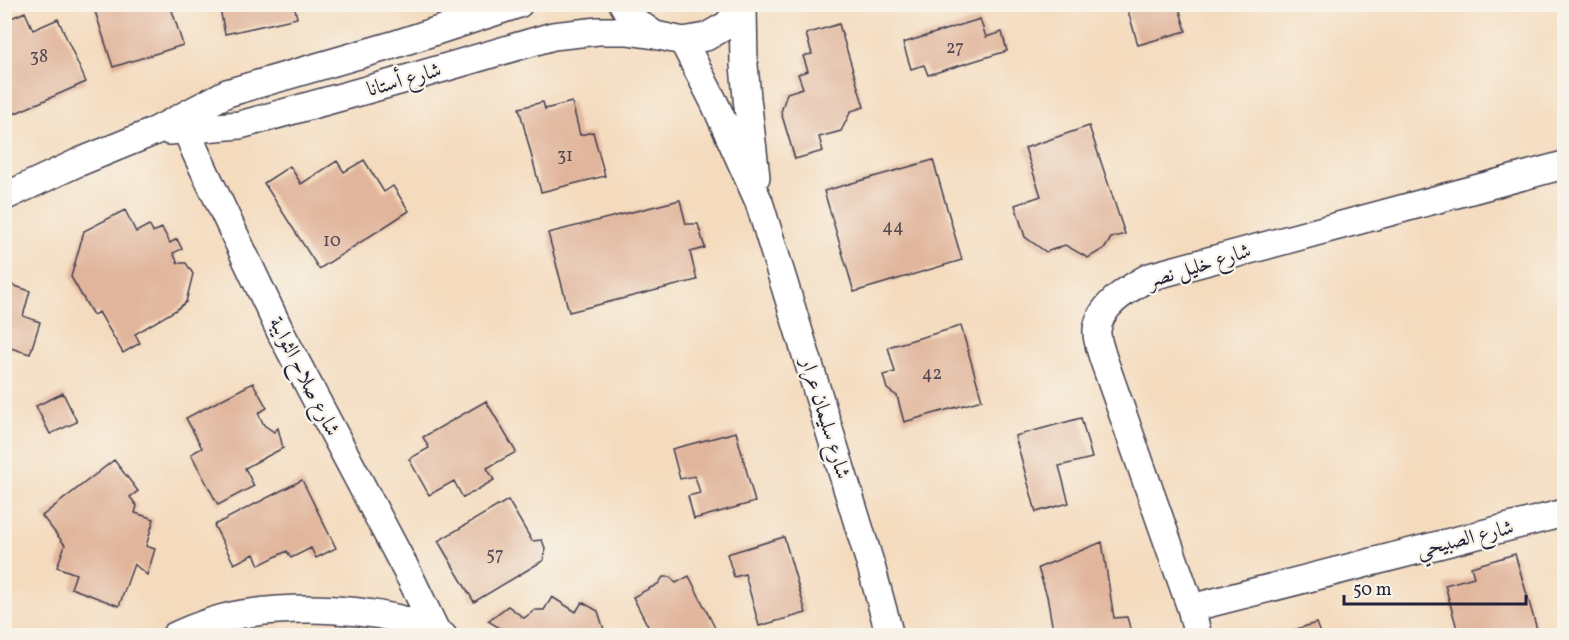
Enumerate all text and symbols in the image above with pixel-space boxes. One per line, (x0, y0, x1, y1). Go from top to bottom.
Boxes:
house number: 27 (946, 36, 964, 61)
house number: 38 (30, 45, 48, 70)
street label: شارع أستانا (363, 54, 446, 107)
house number: 31 (557, 144, 573, 169)
house number: 44 (882, 215, 904, 240)
house number: 10 (323, 229, 341, 254)
street label: شارع خليل نصر (1142, 237, 1255, 298)
street label: شارع صلاح الثوايبة (258, 312, 346, 443)
street label: شارع سليمان عرار (790, 352, 857, 483)
house number: 42 (922, 362, 942, 387)
street label: شارع الصبيحي (1414, 513, 1518, 569)
house number: 57 (486, 543, 504, 568)
scale bar (1344, 568, 1526, 606)
text: 50 m (1353, 578, 1392, 603)

